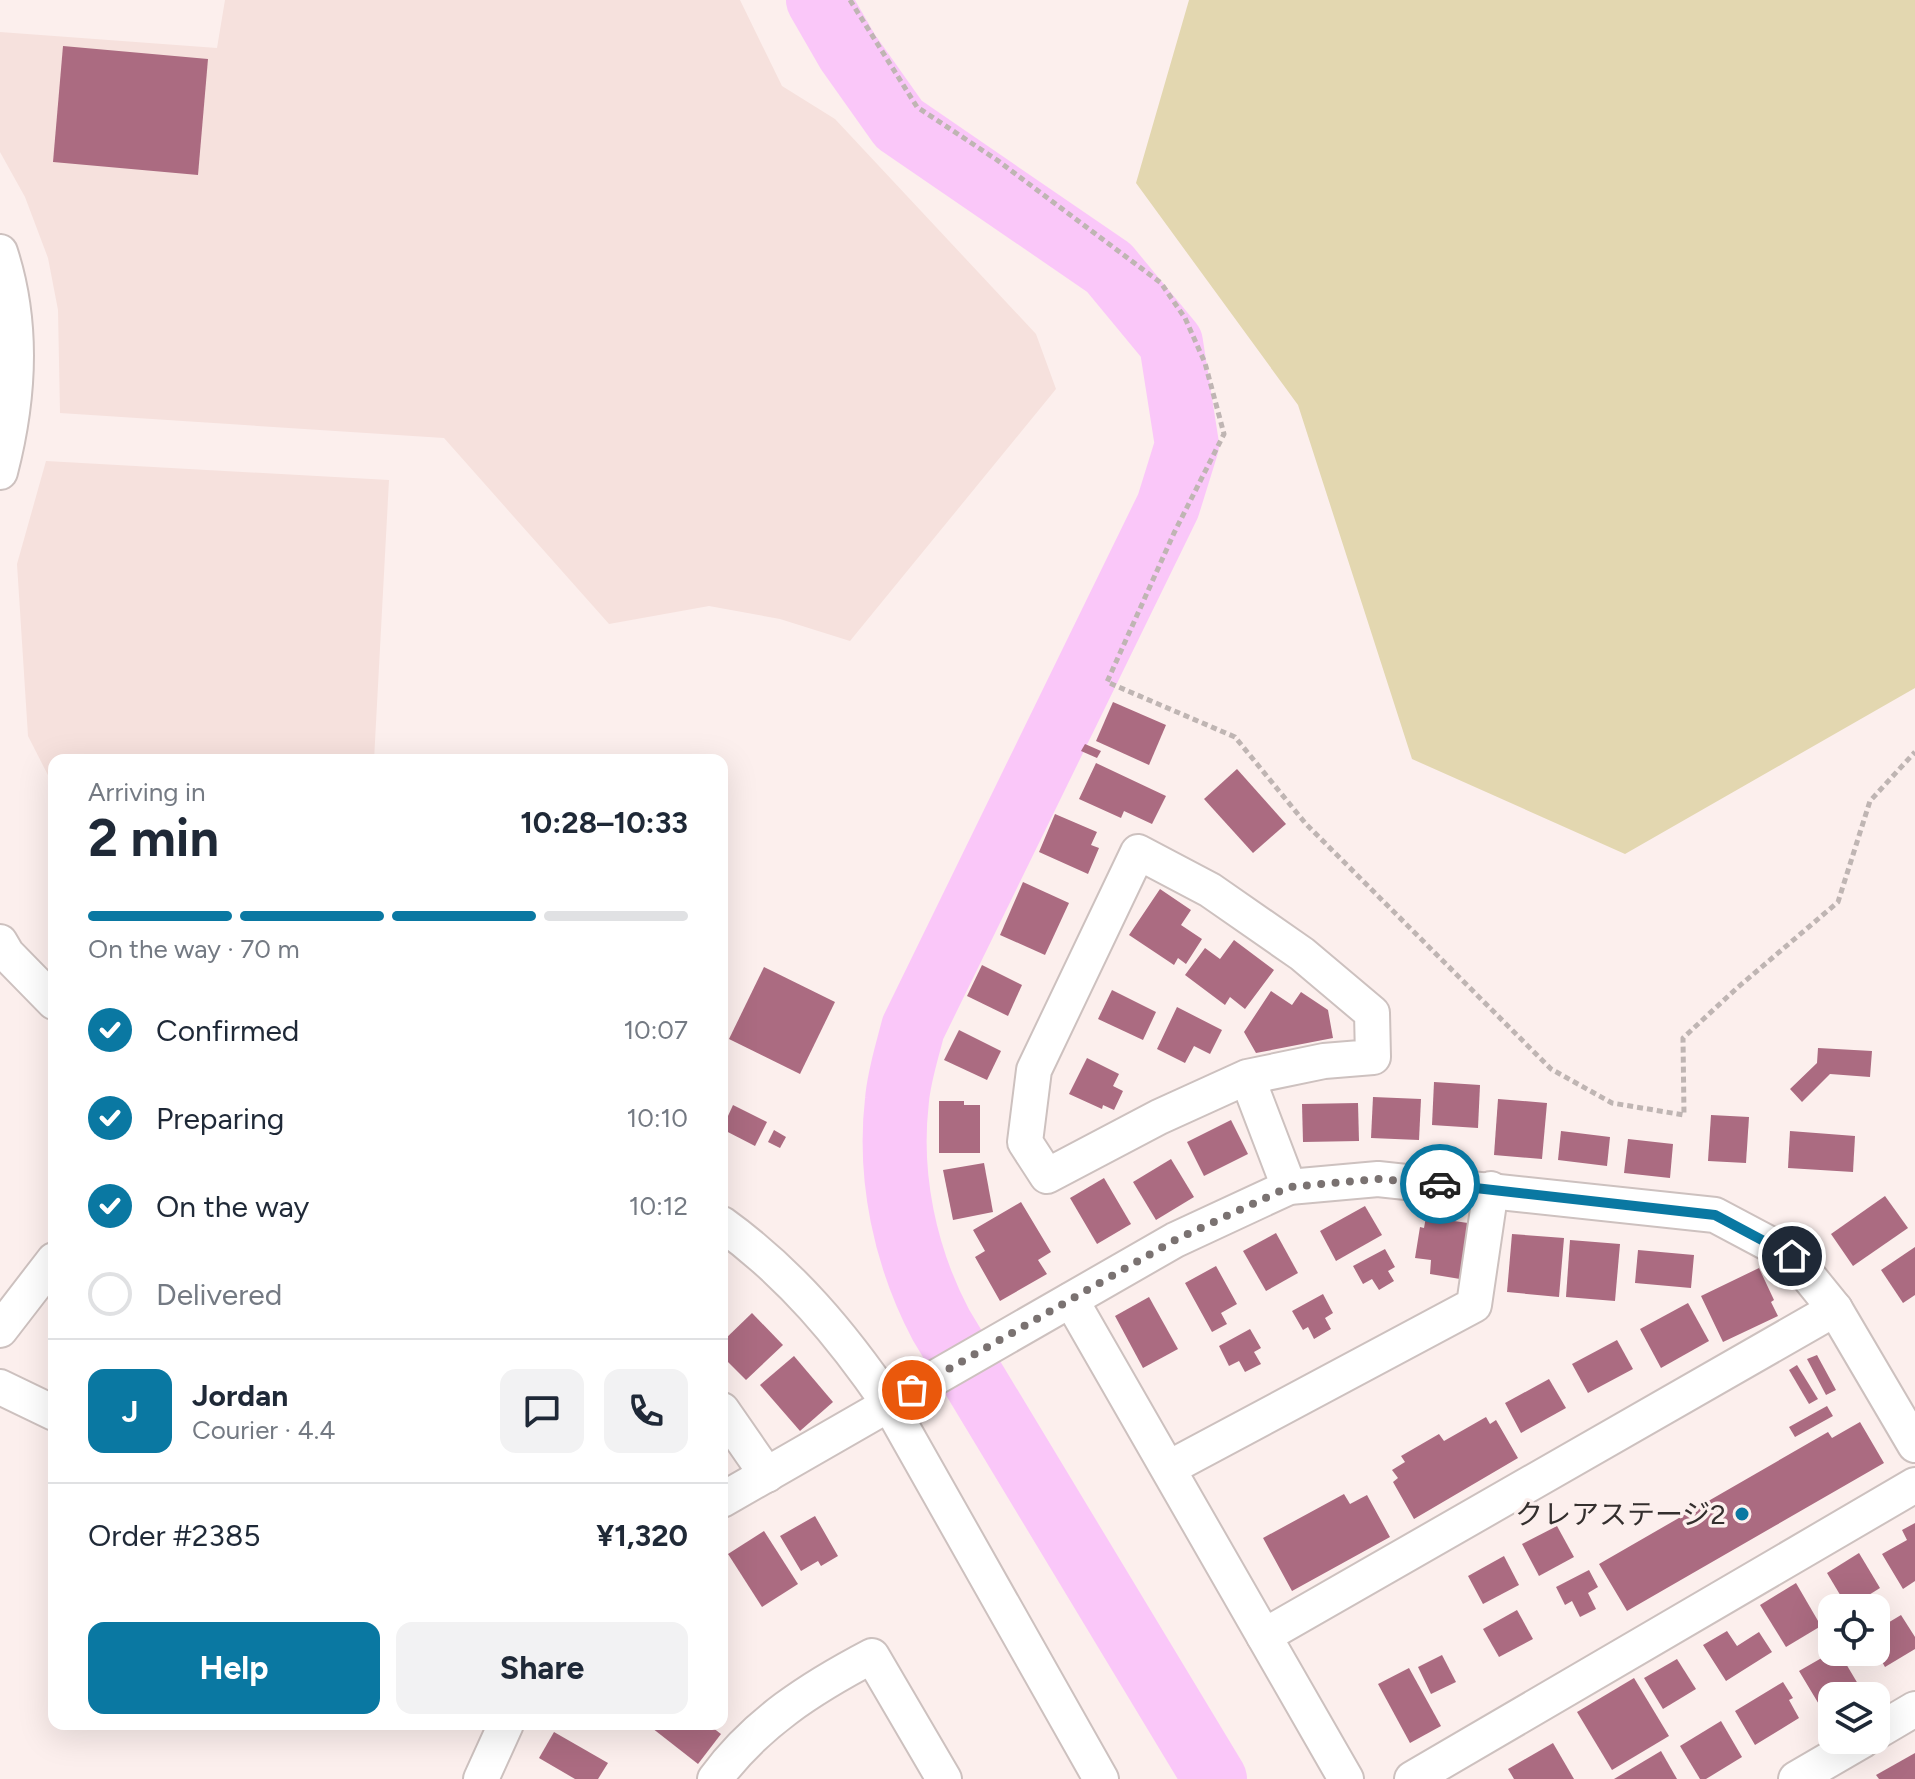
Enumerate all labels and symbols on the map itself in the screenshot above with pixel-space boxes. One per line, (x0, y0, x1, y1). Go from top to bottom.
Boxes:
courier (1400, 1144, 1480, 1224)
pin (1758, 1222, 1826, 1290)
pin (878, 1356, 946, 1424)
place label: クレアステージ2 (1515, 1497, 1726, 1531)
marker: クレアステージ2 (1733, 1505, 1751, 1523)

